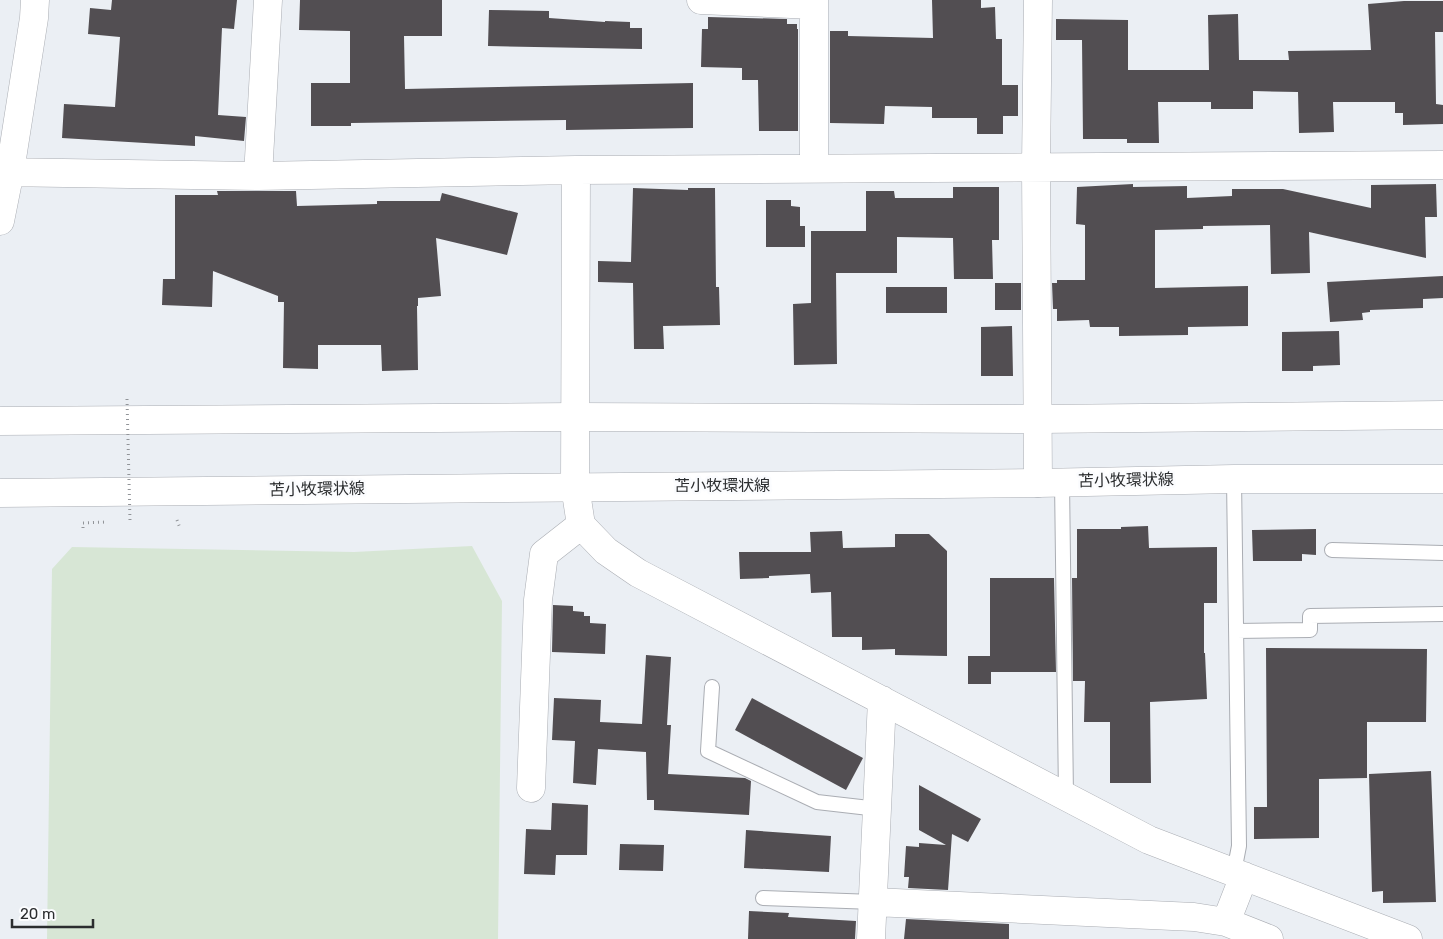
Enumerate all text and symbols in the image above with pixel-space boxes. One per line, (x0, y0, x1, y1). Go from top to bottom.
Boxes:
street label: 苫小牧環状線 (1078, 470, 1174, 490)
street label: 苫小牧環状線 (674, 476, 770, 495)
street label: 苫小牧環状線 (269, 479, 365, 499)
scale bar (12, 896, 94, 928)
text: 20 m (20, 905, 55, 923)

